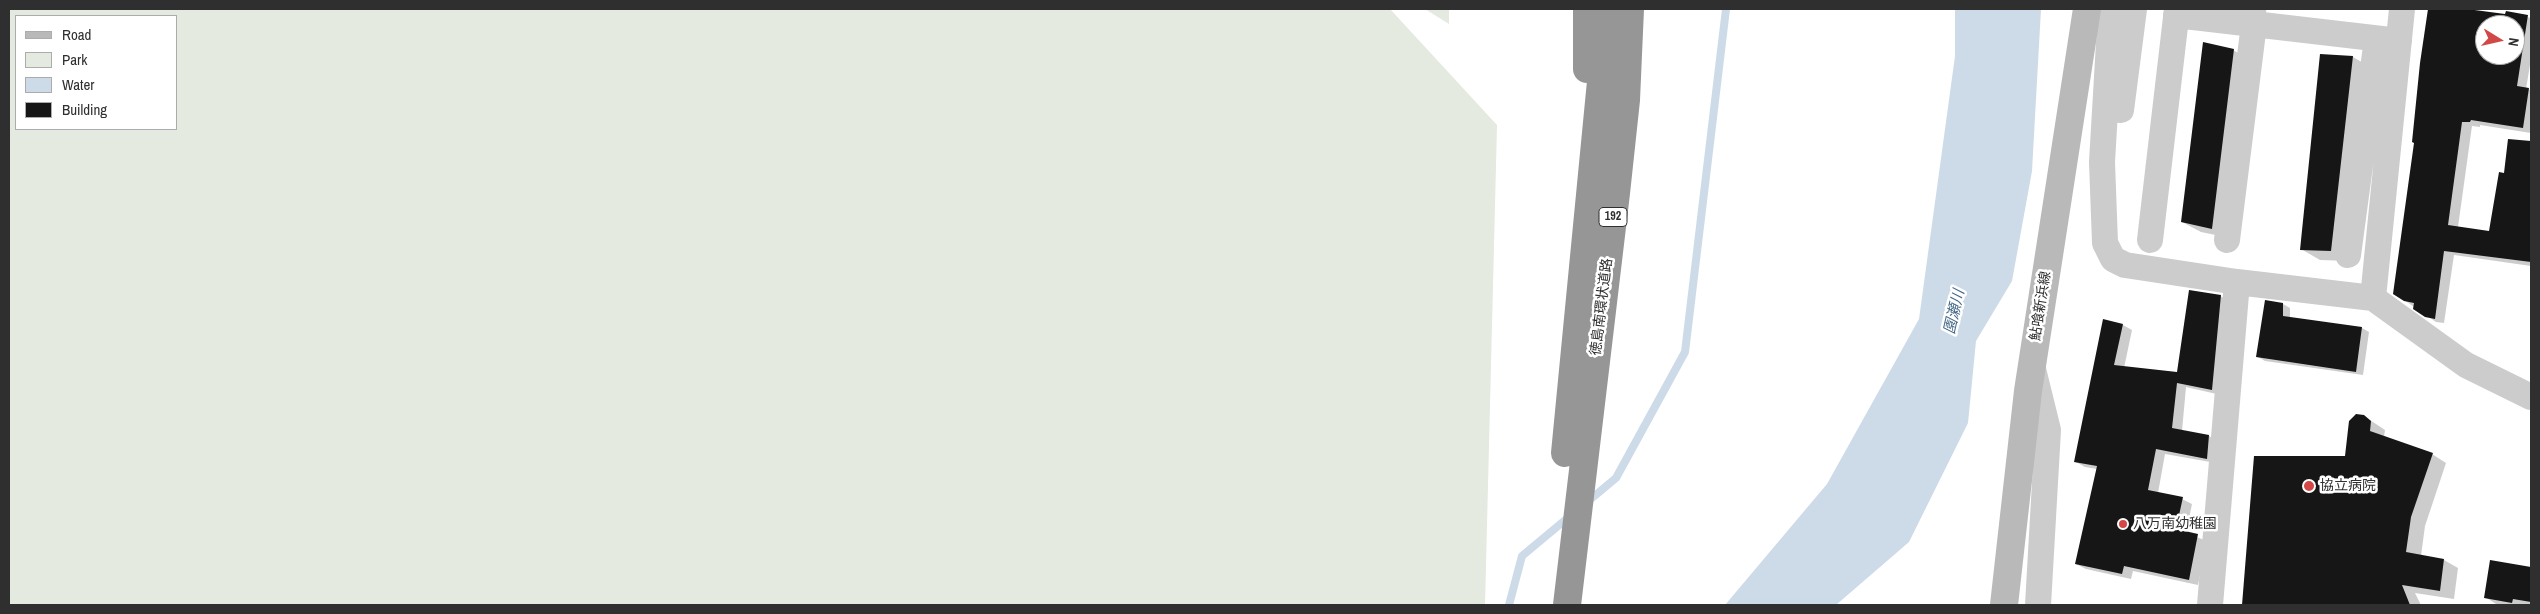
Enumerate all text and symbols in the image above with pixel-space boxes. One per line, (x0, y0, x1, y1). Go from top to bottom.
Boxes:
legend (15, 15, 178, 130)
north arrow (2475, 15, 2525, 65)
text: Road (62, 24, 91, 45)
text: N (2504, 37, 2523, 48)
text: Park (62, 49, 87, 70)
text: Water (62, 74, 94, 95)
text: Building (62, 99, 107, 120)
road number: 192 (1599, 208, 1627, 226)
street label: 徳島南環状道路 (1588, 257, 1616, 357)
street label: 鮎喰新浜線 (2027, 270, 2055, 342)
water label: 園瀬川 (1941, 288, 1969, 336)
place label: 協立病院 (2320, 478, 2376, 494)
marker: 協立病院 (2302, 479, 2316, 493)
place label: 八万南幼稚園 (2133, 516, 2217, 532)
marker: 八万南幼稚園 (2117, 518, 2129, 530)

